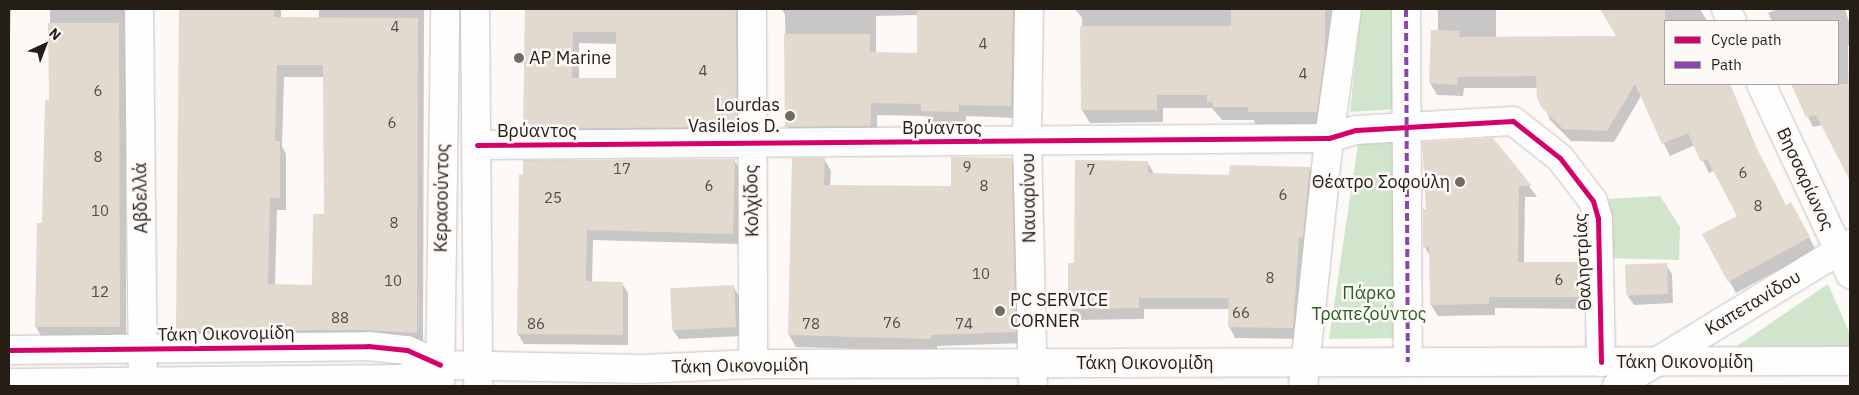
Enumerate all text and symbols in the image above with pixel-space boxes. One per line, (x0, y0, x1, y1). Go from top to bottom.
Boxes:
house number: 4 (391, 18, 399, 36)
north arrow (20, 20, 70, 70)
legend (1664, 20, 1839, 85)
text: N (45, 24, 65, 44)
text: Cycle path (1711, 30, 1782, 49)
house number: 4 (979, 35, 987, 53)
place label: AP Marine (529, 47, 611, 69)
marker: AP Marine (513, 52, 525, 64)
text: Path (1711, 55, 1742, 74)
house number: 4 (699, 62, 707, 80)
house number: 4 (1299, 65, 1307, 83)
house number: 6 (94, 82, 102, 100)
place label: Lourdas Vasileios D. (688, 95, 780, 138)
marker: Lourdas Vasileios D. (784, 110, 796, 122)
house number: 6 (388, 114, 396, 132)
street label: Βρύαντος (902, 117, 982, 139)
street label: Βρύαντος (497, 120, 577, 142)
street label: Βησσαρίωνος (1772, 124, 1838, 234)
street label: Κερασούντος (430, 143, 454, 253)
house number: 8 (94, 148, 102, 166)
street label: Ναυαρίνου (1017, 153, 1041, 243)
house number: 9 (963, 158, 971, 176)
house number: 17 (613, 160, 631, 178)
house number: 7 (1087, 161, 1095, 179)
street label: Αβδελλά (130, 162, 152, 234)
house number: 6 (1739, 164, 1747, 182)
street label: Κολχίδος (741, 165, 763, 237)
place label: Θέατρο Σοφούλη (1312, 171, 1450, 193)
marker: Θέατρο Σοφούλη (1454, 176, 1466, 188)
house number: 6 (705, 177, 713, 195)
house number: 8 (980, 177, 988, 195)
house number: 6 (1279, 186, 1287, 204)
house number: 25 (544, 189, 562, 207)
house number: 8 (1754, 197, 1762, 215)
house number: 10 (91, 202, 109, 220)
street label: Θαληστρίας (1570, 212, 1596, 312)
house number: 8 (390, 214, 398, 232)
house number: 10 (972, 265, 990, 283)
street label: Καπετανίδου (1701, 266, 1805, 340)
house number: 8 (1266, 269, 1274, 287)
house number: 6 (1555, 271, 1563, 289)
house number: 10 (384, 272, 402, 290)
house number: 12 (91, 283, 109, 301)
park label: Πάρκο Τραπεζούντος (1312, 283, 1426, 326)
place label: PC SERVICE CORNER (1010, 290, 1108, 332)
house number: 66 (1232, 304, 1250, 322)
marker: PC SERVICE CORNER (994, 305, 1006, 317)
house number: 88 (331, 309, 349, 327)
house number: 76 (883, 314, 901, 332)
house number: 86 (527, 315, 545, 333)
house number: 78 (802, 315, 820, 333)
house number: 74 (955, 315, 973, 333)
street label: Τάκη Οικονομίδη (157, 322, 295, 346)
street label: Τάκη Οικονομίδη (1616, 351, 1754, 373)
street label: Τάκη Οικονομίδη (1076, 352, 1214, 374)
street label: Τάκη Οικονομίδη (671, 354, 809, 378)

